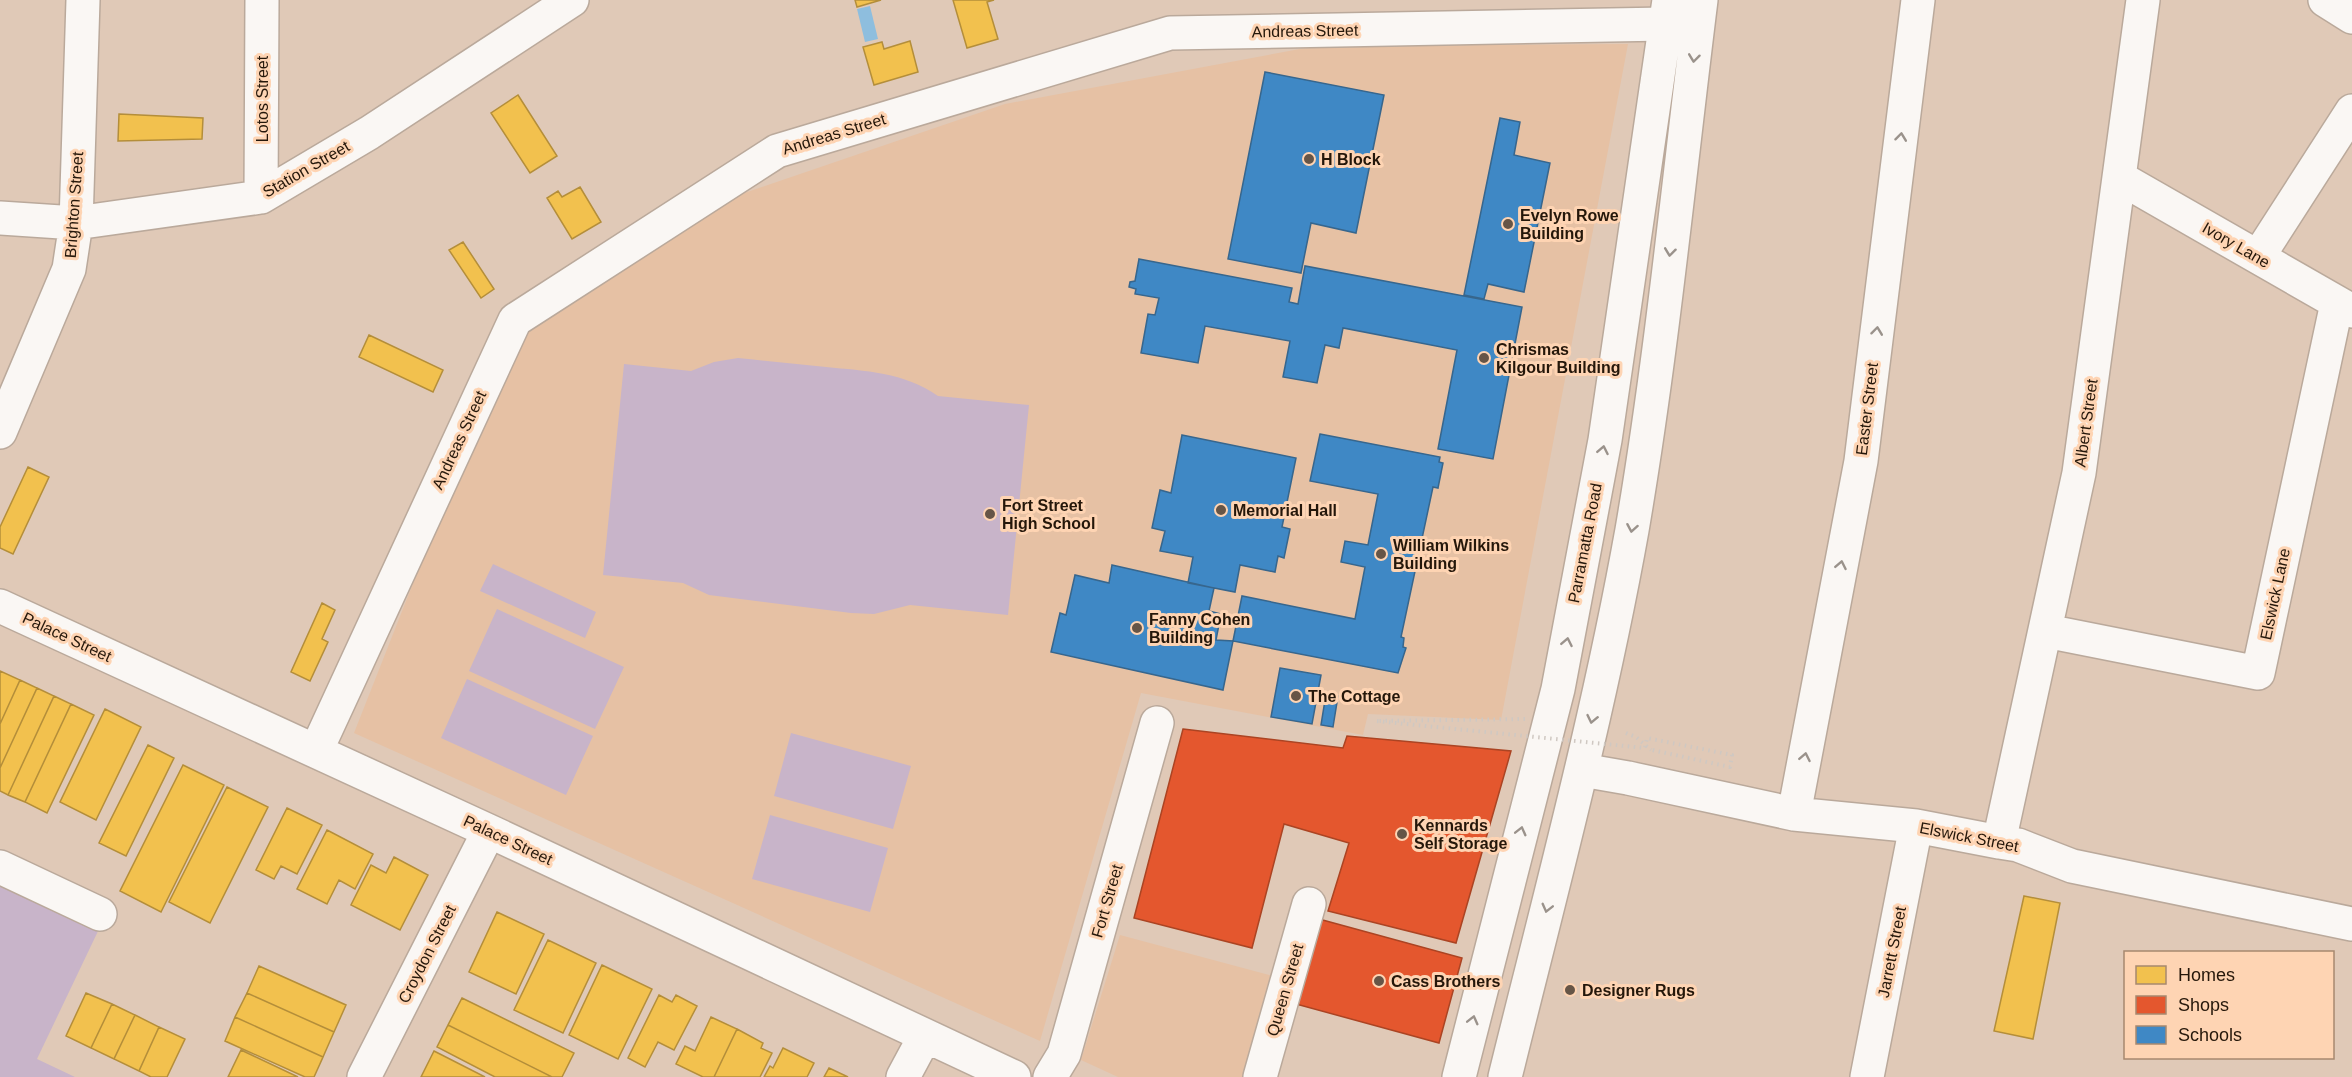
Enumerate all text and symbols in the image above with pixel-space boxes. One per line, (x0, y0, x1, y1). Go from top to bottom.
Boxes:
street label: Andreas Street (1251, 22, 1359, 40)
one-way arrow (1688, 53, 1700, 63)
street label: Lotos Street (254, 55, 271, 142)
street label: Andreas Street (780, 110, 888, 158)
one-way arrow (1894, 133, 1907, 142)
street label: Station Street (260, 137, 353, 201)
street label: Brighton Street (62, 151, 86, 259)
place label: H Block (1321, 151, 1381, 168)
marker: H Block (1302, 152, 1316, 166)
place label: Evelyn Rowe Building (1520, 207, 1619, 242)
marker: Evelyn Rowe Building (1501, 217, 1515, 231)
street label: Ivory Lane (2199, 219, 2273, 271)
one-way arrow (1664, 247, 1676, 256)
one-way arrow (1870, 326, 1883, 336)
place label: Chrismas Kilgour Building (1496, 341, 1620, 376)
marker: Chrismas Kilgour Building (1477, 351, 1491, 365)
street label: Easter Street (1853, 361, 1881, 456)
street label: Albert Street (2071, 377, 2101, 468)
street label: Andreas Street (429, 388, 489, 492)
one-way arrow (1596, 445, 1609, 455)
street label: Parramatta Road (1565, 482, 1605, 604)
place label: Fort Street High School (1002, 497, 1095, 532)
place label: Memorial Hall (1233, 502, 1337, 519)
marker: Memorial Hall (1214, 503, 1228, 517)
marker: Fort Street High School (983, 507, 997, 521)
one-way arrow (1626, 523, 1638, 533)
place label: William Wilkins Building (1393, 537, 1509, 572)
street label: Elswick Lane (2257, 546, 2293, 641)
marker: William Wilkins Building (1374, 547, 1388, 561)
one-way arrow (1834, 560, 1847, 570)
street label: Palace Street (20, 609, 115, 665)
place label: Fanny Cohen Building (1149, 611, 1250, 646)
marker: Fanny Cohen Building (1130, 621, 1144, 635)
one-way arrow (1560, 637, 1573, 647)
place label: The Cottage (1308, 688, 1401, 705)
marker: The Cottage (1289, 689, 1303, 703)
one-way arrow (1586, 714, 1599, 724)
one-way arrow (1798, 752, 1811, 762)
street label: Palace Street (461, 812, 556, 868)
place label: Kennards Self Storage (1414, 817, 1507, 852)
street label: Elswick Street (1918, 819, 2020, 855)
one-way arrow (1514, 826, 1527, 836)
marker: Kennards Self Storage (1395, 827, 1409, 841)
street label: Fort Street (1088, 862, 1126, 940)
street label: Croydon Street (395, 902, 459, 1006)
one-way arrow (1542, 903, 1555, 913)
street label: Jarrett Street (1875, 904, 1909, 999)
street label: Queen Street (1264, 941, 1306, 1038)
legend (2124, 951, 2334, 1059)
text: Homes (2178, 965, 2235, 985)
place label: Cass Brothers (1391, 973, 1500, 990)
marker: Cass Brothers (1372, 974, 1386, 988)
place label: Designer Rugs (1582, 982, 1695, 999)
marker: Designer Rugs (1563, 983, 1577, 997)
text: Shops (2178, 995, 2229, 1015)
one-way arrow (1466, 1015, 1479, 1025)
text: Schools (2178, 1025, 2242, 1045)

